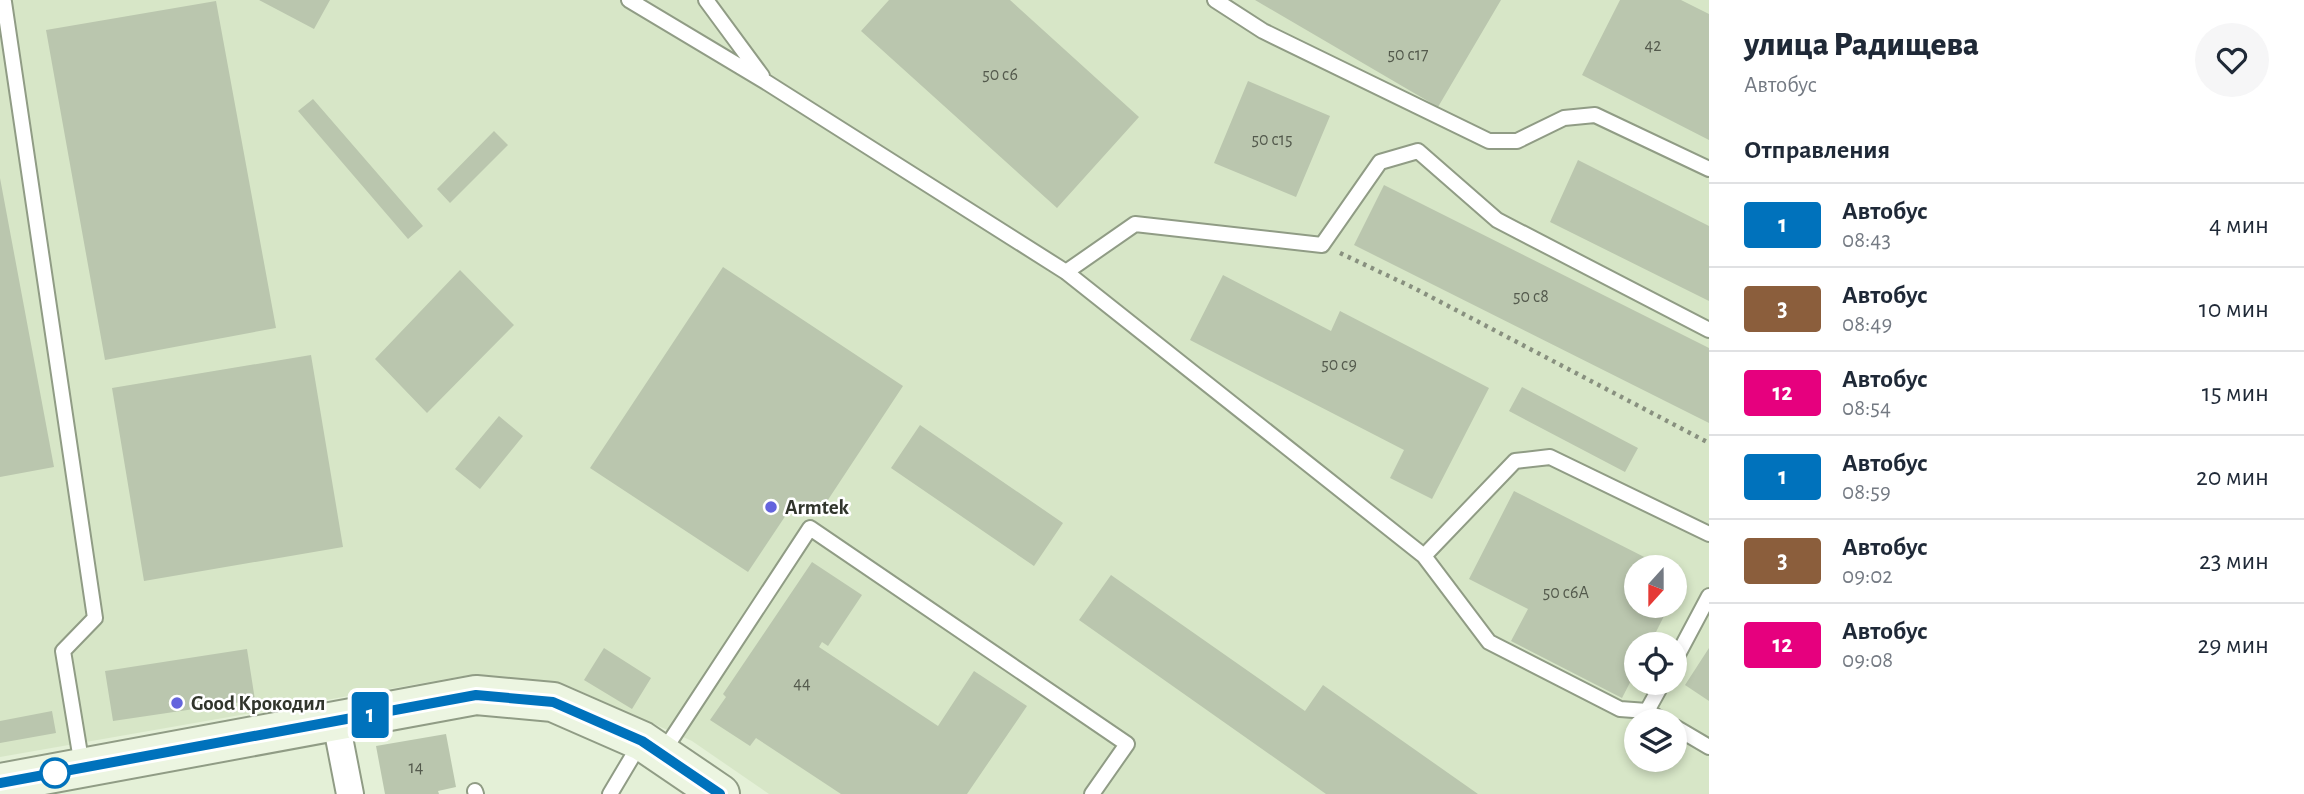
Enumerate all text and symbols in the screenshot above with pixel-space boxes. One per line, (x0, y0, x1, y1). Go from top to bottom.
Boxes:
button: heart (2195, 23, 2269, 97)
text: улица Радищева (1744, 29, 1979, 62)
house number: 42 (1645, 37, 1661, 55)
house number: 50 с17 (1388, 46, 1428, 64)
house number: 50 с6 (982, 66, 1018, 84)
text: Автобус (1744, 74, 1817, 97)
house number: 50 с15 (1252, 131, 1293, 149)
text: Отправления (1744, 137, 1890, 163)
text: Автобус (1842, 198, 1928, 224)
text: 4 мин (2209, 212, 2269, 238)
text: 1 (1778, 213, 1787, 237)
text: 08:43 (1842, 229, 1891, 252)
text: Автобус (1842, 282, 1928, 308)
house number: 50 с8 (1513, 288, 1549, 306)
text: 10 мин (2199, 296, 2269, 322)
text: 3 (1777, 297, 1788, 321)
text: 08:49 (1842, 313, 1892, 336)
house number: 50 с9 (1321, 356, 1357, 374)
text: Автобус (1842, 366, 1928, 392)
text: 15 мин (2202, 380, 2269, 406)
text: 12 (1773, 381, 1792, 405)
text: 08:54 (1842, 397, 1891, 420)
text: Автобус (1842, 450, 1928, 476)
text: 20 мин (2196, 464, 2269, 490)
text: 1 (1778, 465, 1787, 489)
text: 08:59 (1842, 481, 1891, 504)
place label: Armtek (785, 497, 850, 518)
marker: Armtek (763, 499, 779, 515)
text: Автобус (1842, 534, 1928, 560)
text: 23 мин (2199, 548, 2269, 574)
text: 3 (1777, 549, 1788, 573)
north arrow (1624, 555, 1687, 618)
map controls (1624, 555, 1687, 772)
text: 09:02 (1842, 565, 1893, 588)
house number: 50 с6А (1543, 584, 1590, 602)
text: Автобус (1842, 618, 1928, 644)
button: locate (1624, 632, 1687, 695)
text: 29 мин (2197, 632, 2269, 658)
text: 12 (1773, 633, 1792, 657)
text: 09:08 (1842, 649, 1893, 672)
house number: 44 (793, 675, 811, 693)
line badge: 1 (347, 692, 393, 738)
place label: Good Крокодил (191, 693, 325, 714)
marker: Good Крокодил (169, 695, 185, 711)
text: 1 (366, 703, 374, 727)
button: layers (1624, 709, 1687, 772)
unlabelled marker (40, 758, 70, 788)
house number: 14 (409, 759, 424, 777)

